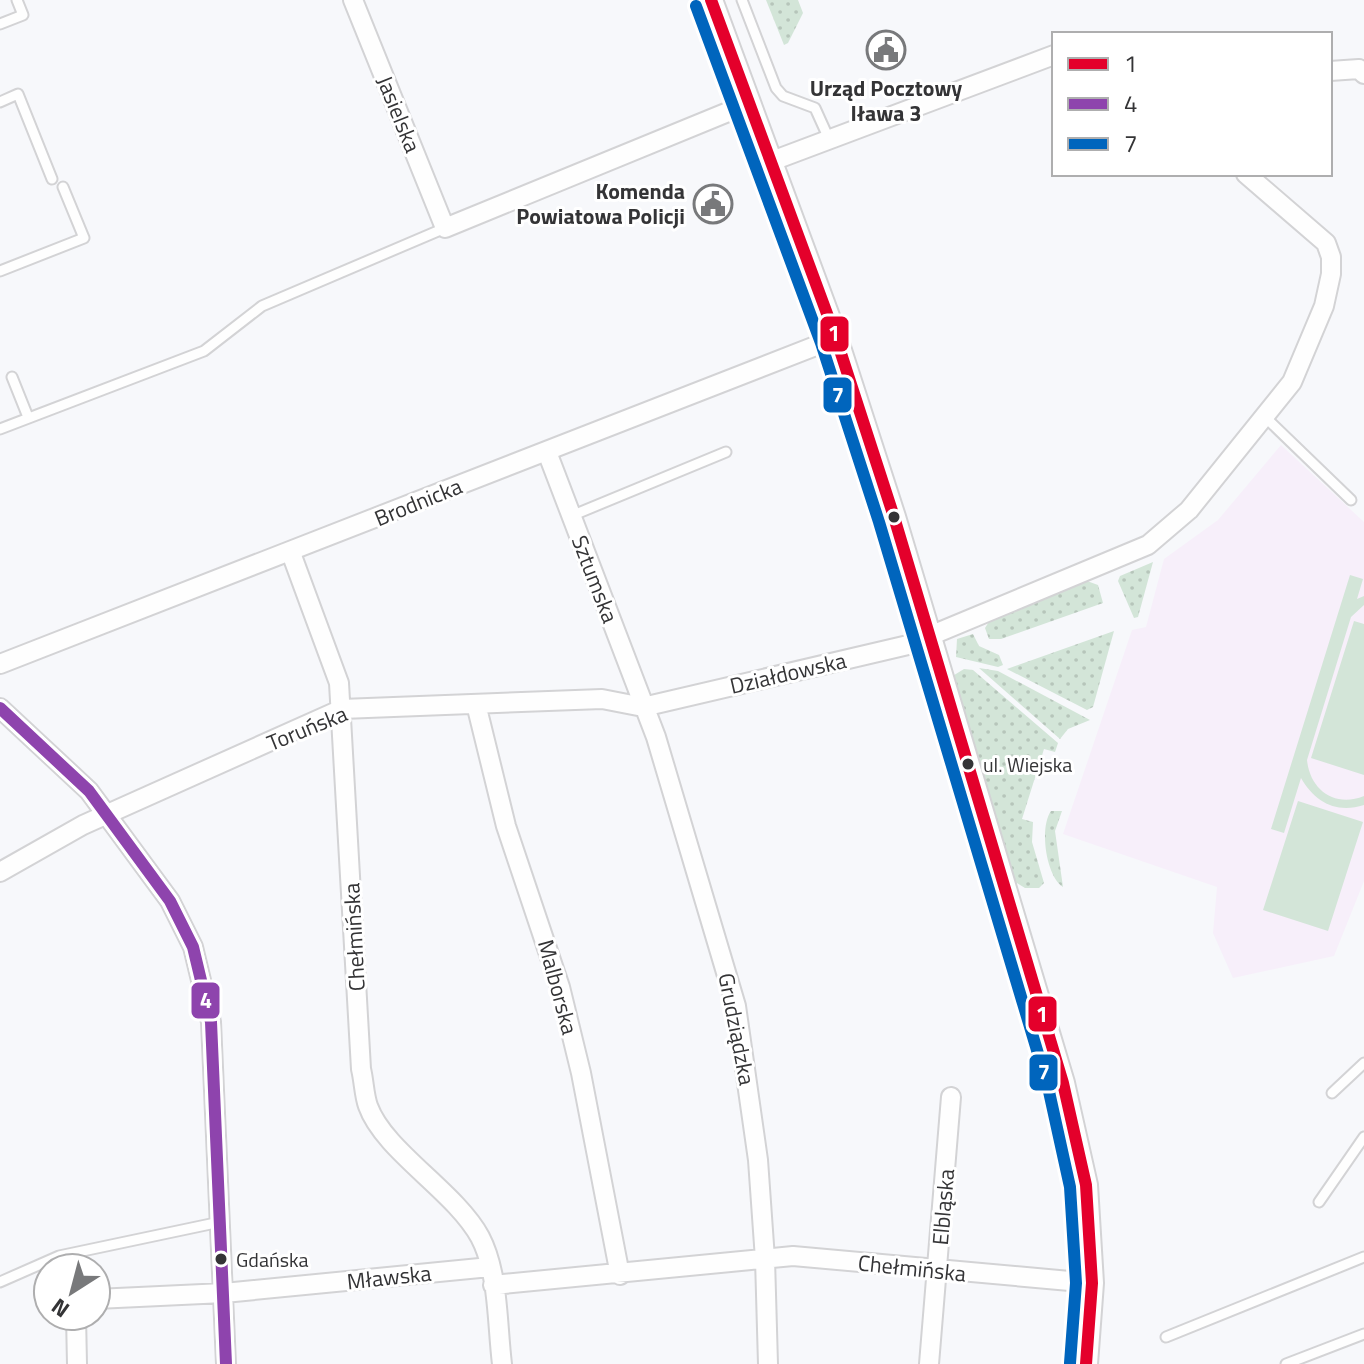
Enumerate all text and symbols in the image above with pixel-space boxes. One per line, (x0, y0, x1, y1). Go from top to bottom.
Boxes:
public building icon: Urząd Pocztowy Iława 3 (865, 29, 907, 71)
legend (1052, 32, 1332, 176)
text: 1 (1124, 45, 1137, 81)
street label: Jasielska (368, 70, 430, 158)
place label: Urząd Pocztowy Iława 3 (810, 71, 962, 130)
text: 4 (1124, 85, 1137, 121)
text: 7 (1124, 125, 1137, 161)
place label: Komenda Powiatowa Policji (516, 174, 685, 233)
public building icon: Komenda Powiatowa Policji (692, 183, 734, 225)
line badge: 1 (819, 315, 850, 353)
text: 1 (828, 316, 840, 350)
line badge: 7 (822, 376, 853, 414)
text: 7 (832, 378, 844, 412)
street label: Brodnicka (369, 469, 467, 535)
unlabelled marker (886, 509, 902, 525)
street label: Sztumska (563, 530, 627, 628)
street label: Działdowska (726, 643, 850, 703)
street label: Toruńska (262, 696, 352, 760)
place label: ul. Wiejska (983, 749, 1072, 780)
marker: ul. Wiejska (960, 756, 976, 772)
street label: Chełmińska (334, 882, 374, 992)
street label: Malborska (529, 936, 587, 1038)
street label: Grudziądzka (709, 970, 765, 1088)
line badge: 4 (190, 981, 221, 1020)
text: 4 (200, 983, 212, 1017)
line badge: 1 (1027, 995, 1058, 1033)
text: 1 (1036, 997, 1048, 1031)
line badge: 7 (1028, 1053, 1059, 1092)
text: 7 (1038, 1055, 1050, 1089)
street label: Elbląska (923, 1167, 963, 1247)
place label: Gdańska (236, 1244, 309, 1275)
street label: Chełmińska (856, 1245, 968, 1291)
marker: Gdańska (213, 1251, 229, 1267)
north arrow (32, 1252, 112, 1332)
street label: Mławska (345, 1256, 433, 1298)
text: N (44, 1290, 76, 1326)

